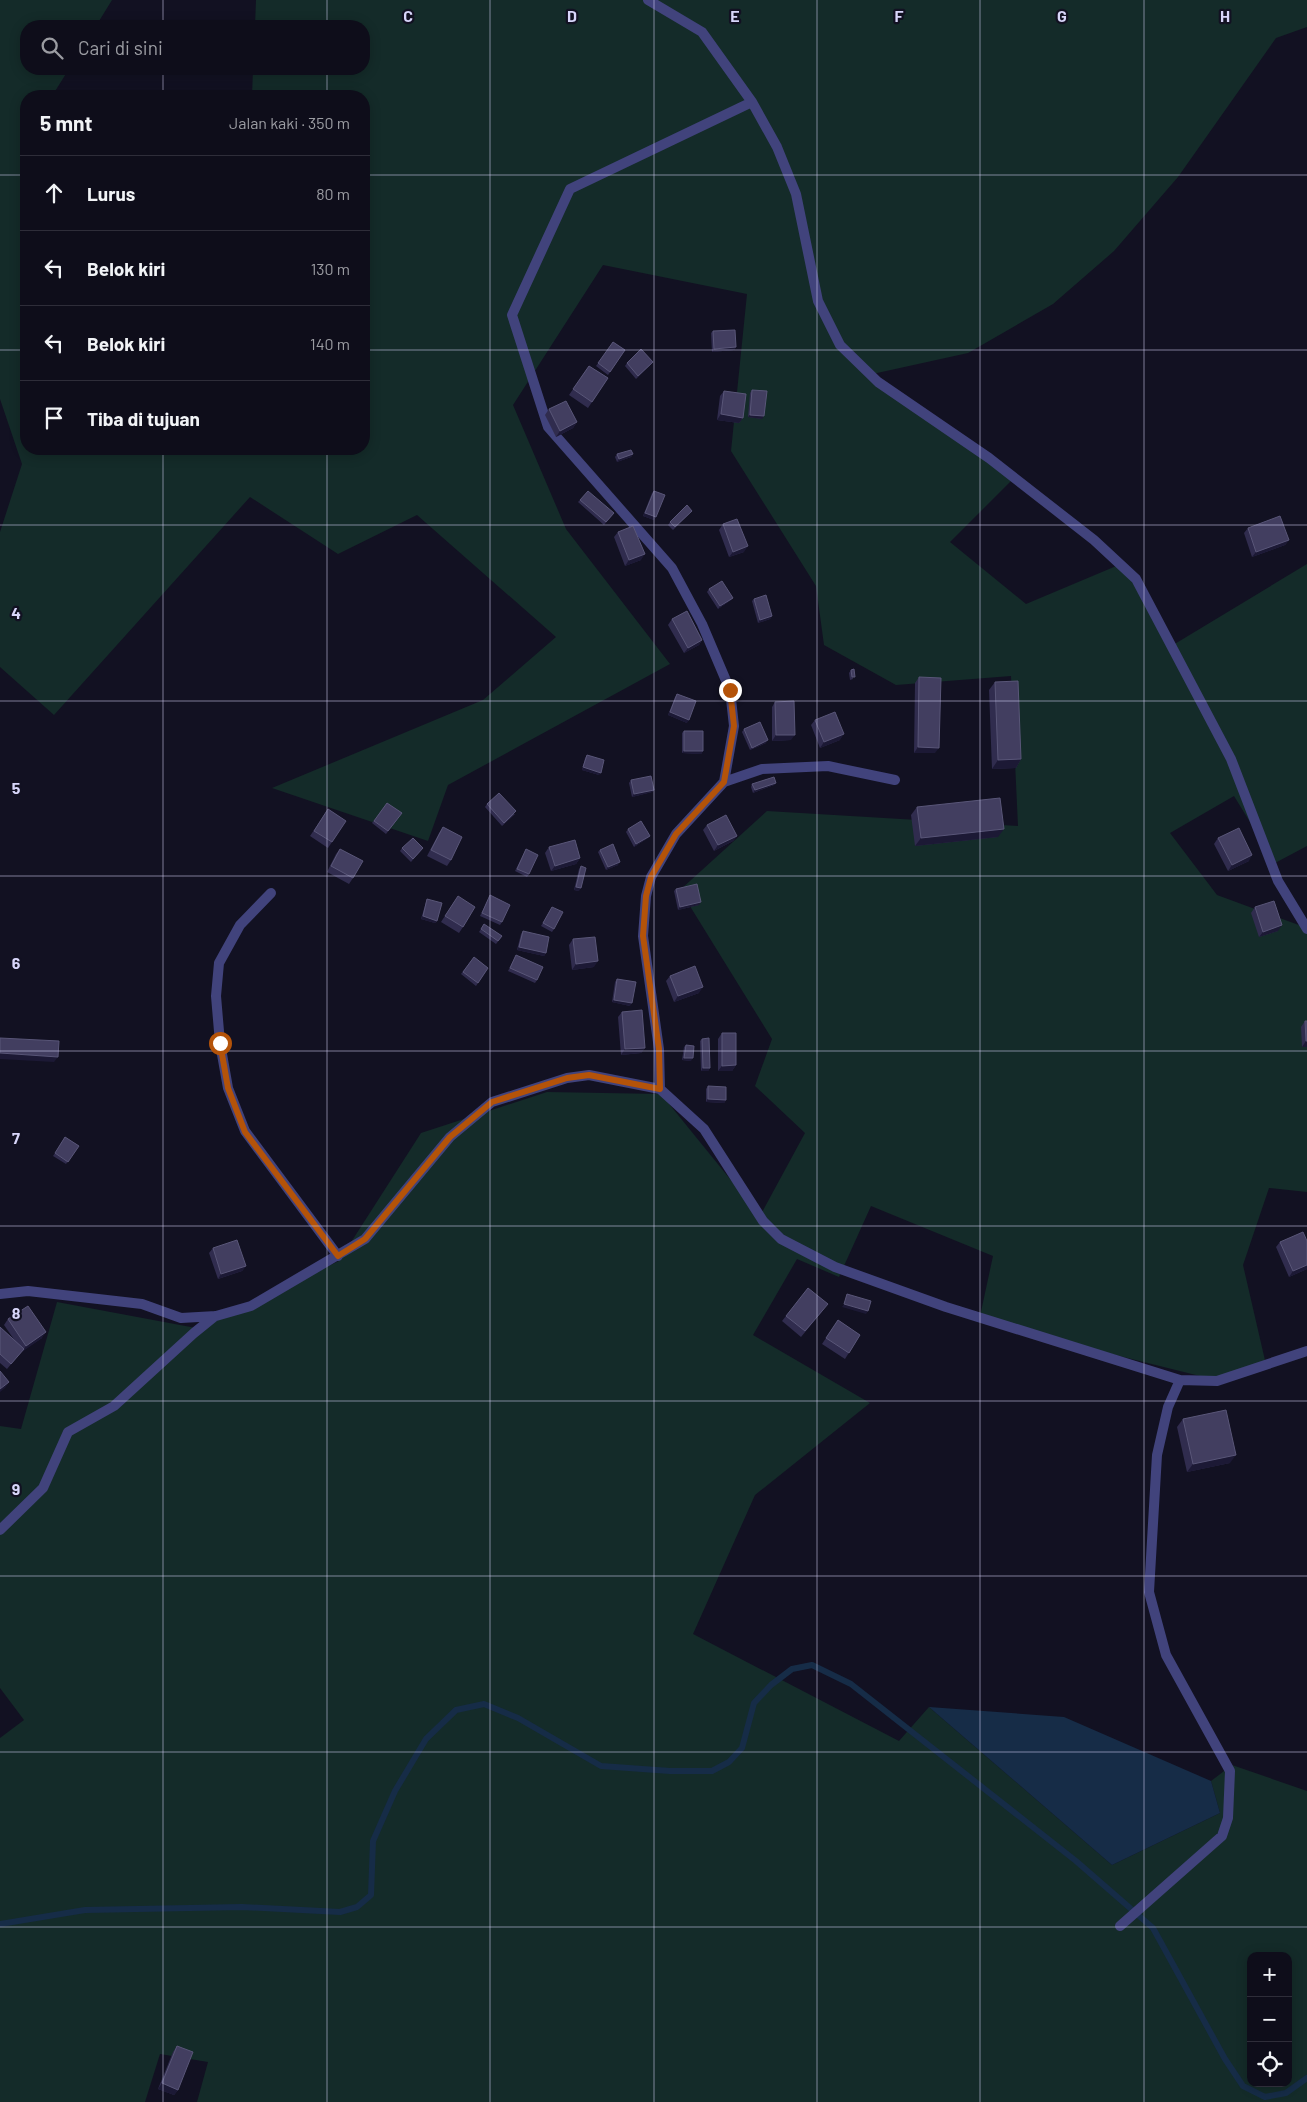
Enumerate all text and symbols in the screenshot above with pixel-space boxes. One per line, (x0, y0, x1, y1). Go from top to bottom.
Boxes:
text: C (403, 6, 413, 25)
text: D (567, 6, 577, 25)
text: E (730, 6, 740, 25)
text: F (895, 6, 904, 25)
text: G (1057, 6, 1067, 25)
text: H (1220, 6, 1230, 25)
search box (20, 20, 370, 75)
icon: search (38, 34, 66, 62)
text: Cari di sini (78, 36, 163, 59)
text: 5 mnt (40, 110, 93, 135)
text: Jalan kaki · 350 m (229, 113, 350, 132)
icon: ahead (40, 179, 68, 207)
text: Lurus (87, 182, 135, 205)
text: 80 m (316, 184, 350, 203)
icon: left (40, 254, 68, 282)
text: Belok kiri (87, 257, 165, 280)
text: 130 m (311, 259, 350, 278)
icon: left (40, 329, 68, 357)
text: Belok kiri (87, 332, 165, 355)
text: 140 m (310, 334, 350, 353)
icon: arrive (40, 404, 68, 432)
text: Tiba di tujuan (87, 407, 200, 430)
text: 4 (11, 603, 21, 622)
route end (719, 679, 742, 702)
text: 5 (12, 778, 21, 797)
text: 6 (12, 953, 21, 972)
route start (209, 1032, 232, 1055)
text: 7 (12, 1128, 20, 1147)
text: 8 (12, 1303, 21, 1322)
text: 9 (12, 1479, 20, 1498)
map controls (1247, 1952, 1292, 2087)
button: + (1247, 1952, 1292, 1997)
button: − (1247, 1997, 1292, 2042)
button: locate (1247, 2042, 1292, 2087)

